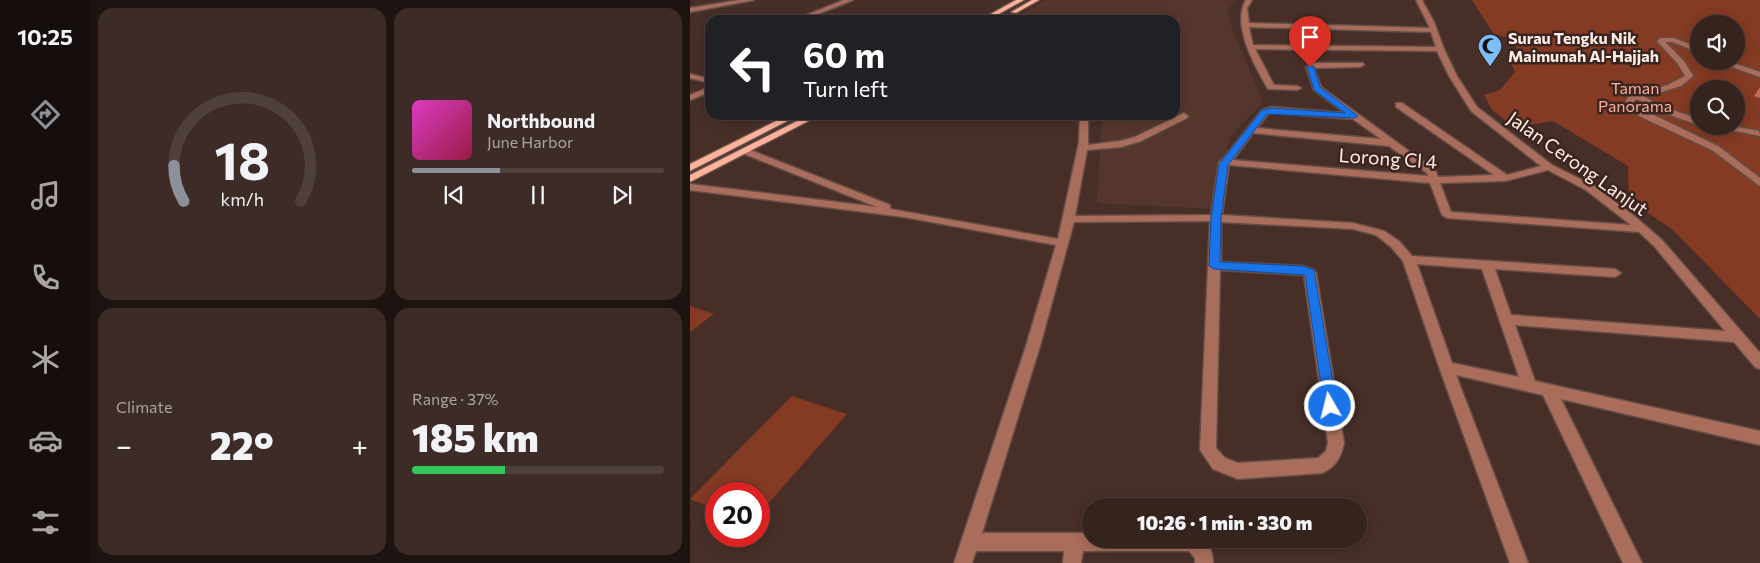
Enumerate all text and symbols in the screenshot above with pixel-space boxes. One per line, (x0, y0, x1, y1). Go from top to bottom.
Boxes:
map controls (1690, 15, 1745, 135)
button: sound (1690, 15, 1745, 70)
pin (1289, 16, 1331, 67)
text: 10:25 (17, 23, 73, 50)
icon: arrive (1296, 23, 1324, 51)
place label: Surau Tengku Nik Maimunah Al-Hajjah (1508, 28, 1659, 65)
text: 60 m (803, 32, 885, 75)
mosque icon: Surau Tengku Nik Maimunah Al-Hajjah (1477, 33, 1503, 67)
icon: left (720, 35, 785, 100)
text: Turn left (803, 75, 888, 102)
park label: Taman Panorama (1598, 78, 1672, 115)
button: search (1690, 80, 1745, 135)
icon: directions (28, 97, 63, 132)
street label: Jalan Cerong Lanjut (1503, 106, 1653, 220)
text: Northbound (487, 109, 595, 132)
text: 18 (214, 127, 270, 191)
text: June Harbor (487, 132, 573, 151)
street label: Lorong Cl 4 (1338, 143, 1438, 173)
icon: music (28, 178, 63, 213)
icon: previous (440, 181, 468, 209)
icon: pause (524, 181, 552, 209)
icon: next (608, 181, 636, 209)
text: km/h (220, 188, 264, 210)
icon: phone (28, 260, 63, 295)
icon: climate (28, 342, 63, 377)
position arrow (1303, 379, 1355, 431)
text: Range · 37% (412, 389, 499, 408)
text: Climate (116, 397, 172, 416)
text: 185 km (412, 413, 539, 460)
text: 22° (210, 421, 274, 468)
icon: car (28, 423, 63, 458)
text: − (116, 428, 132, 462)
text: + (352, 428, 368, 462)
speed limit sign: 20 (705, 482, 770, 547)
icon: filters (28, 505, 63, 540)
text: 10:26 · 1 min · 330 m (1137, 511, 1312, 534)

